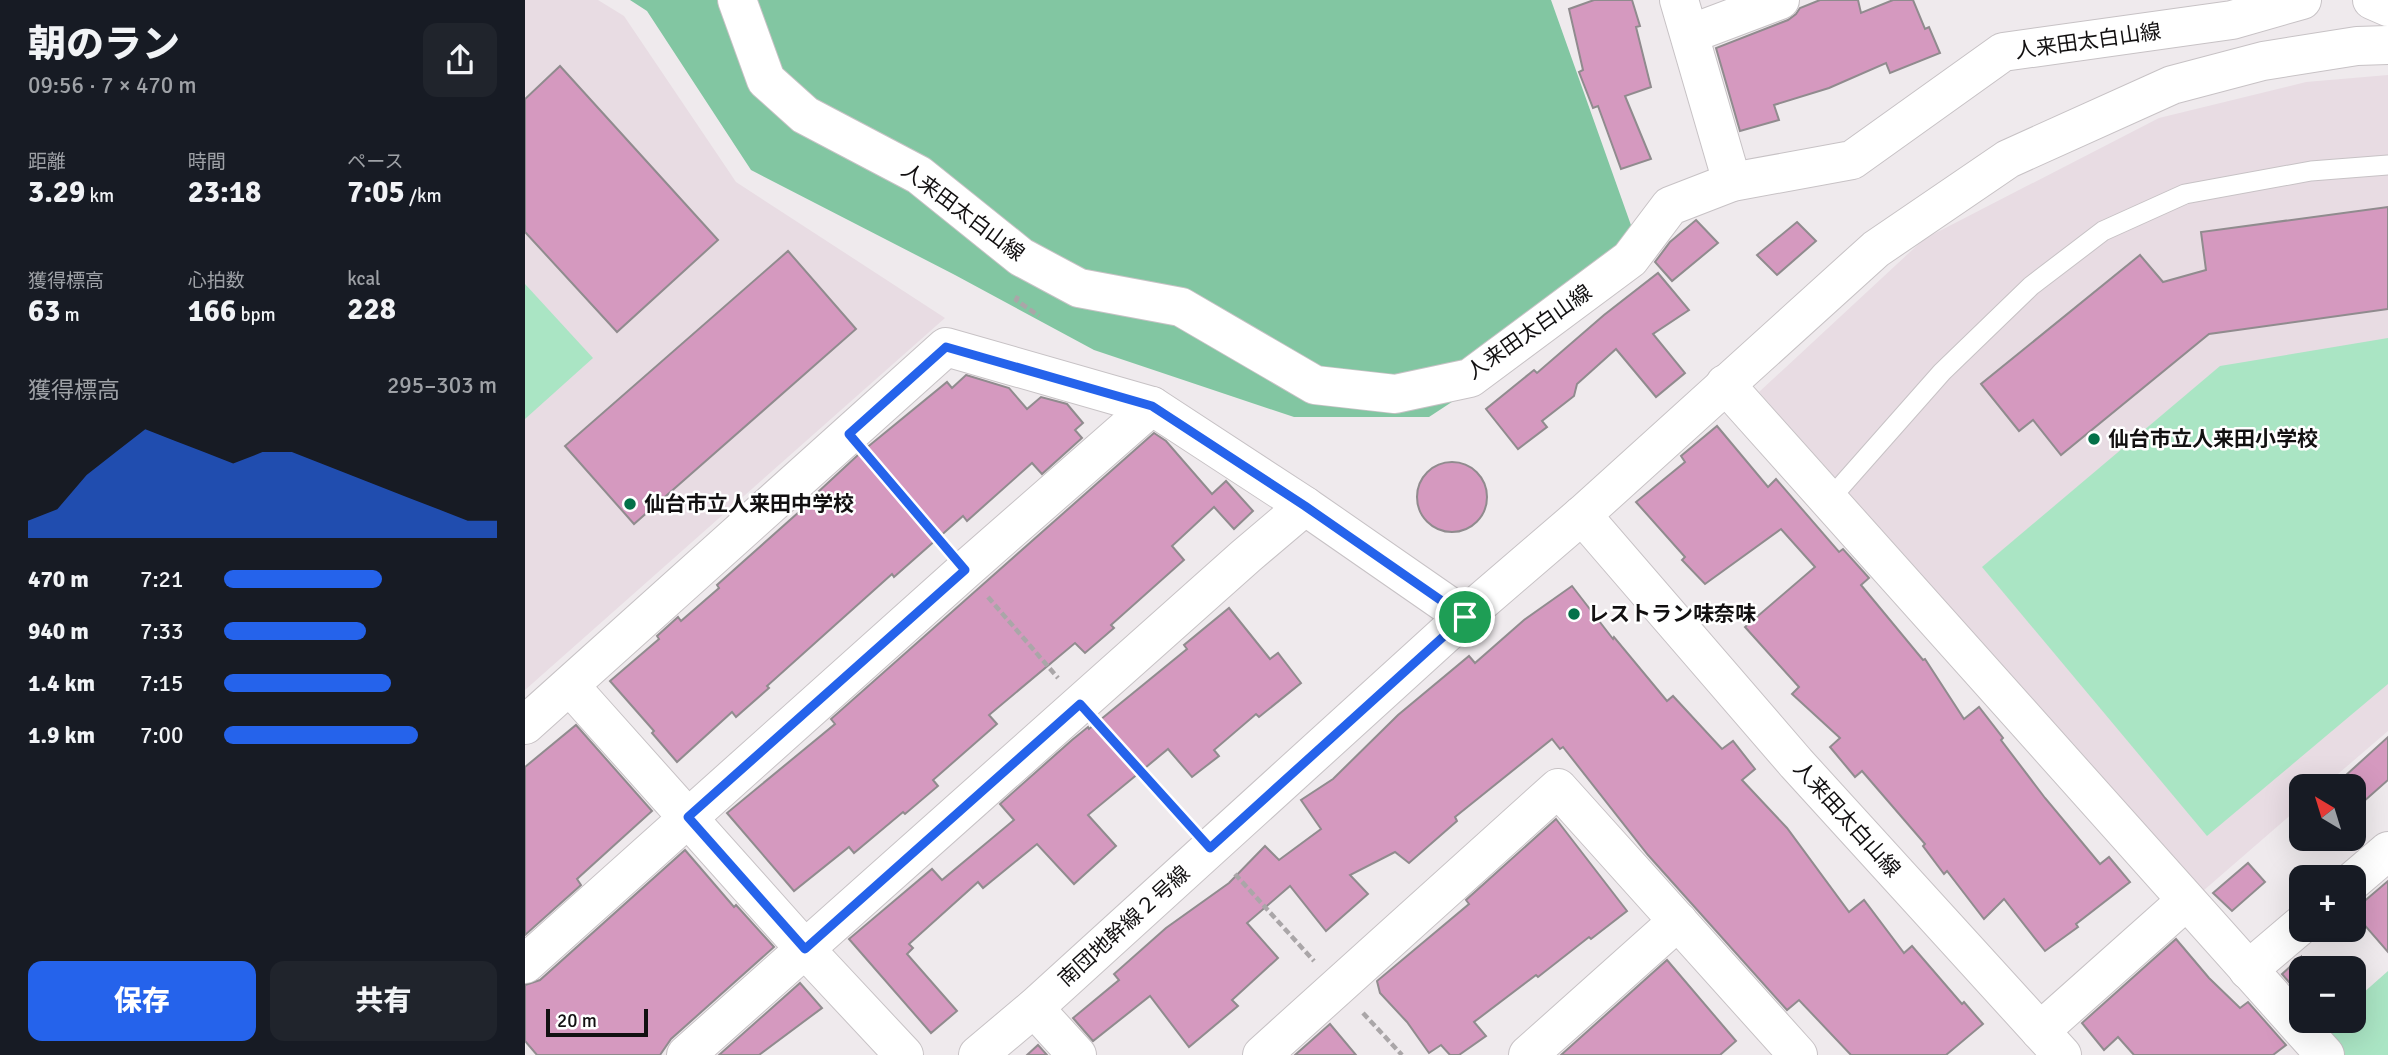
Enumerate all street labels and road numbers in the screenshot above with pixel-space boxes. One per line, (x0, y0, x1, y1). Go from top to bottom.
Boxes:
street label: 人来田太白山線 (2013, 18, 2163, 64)
street label: 人来田太白山線 (896, 157, 1030, 267)
street label: 人来田太白山線 (1461, 279, 1597, 385)
street label: 人来田太白山線 (1788, 756, 1906, 882)
street label: 南団地幹線２号線 (1053, 860, 1195, 992)

